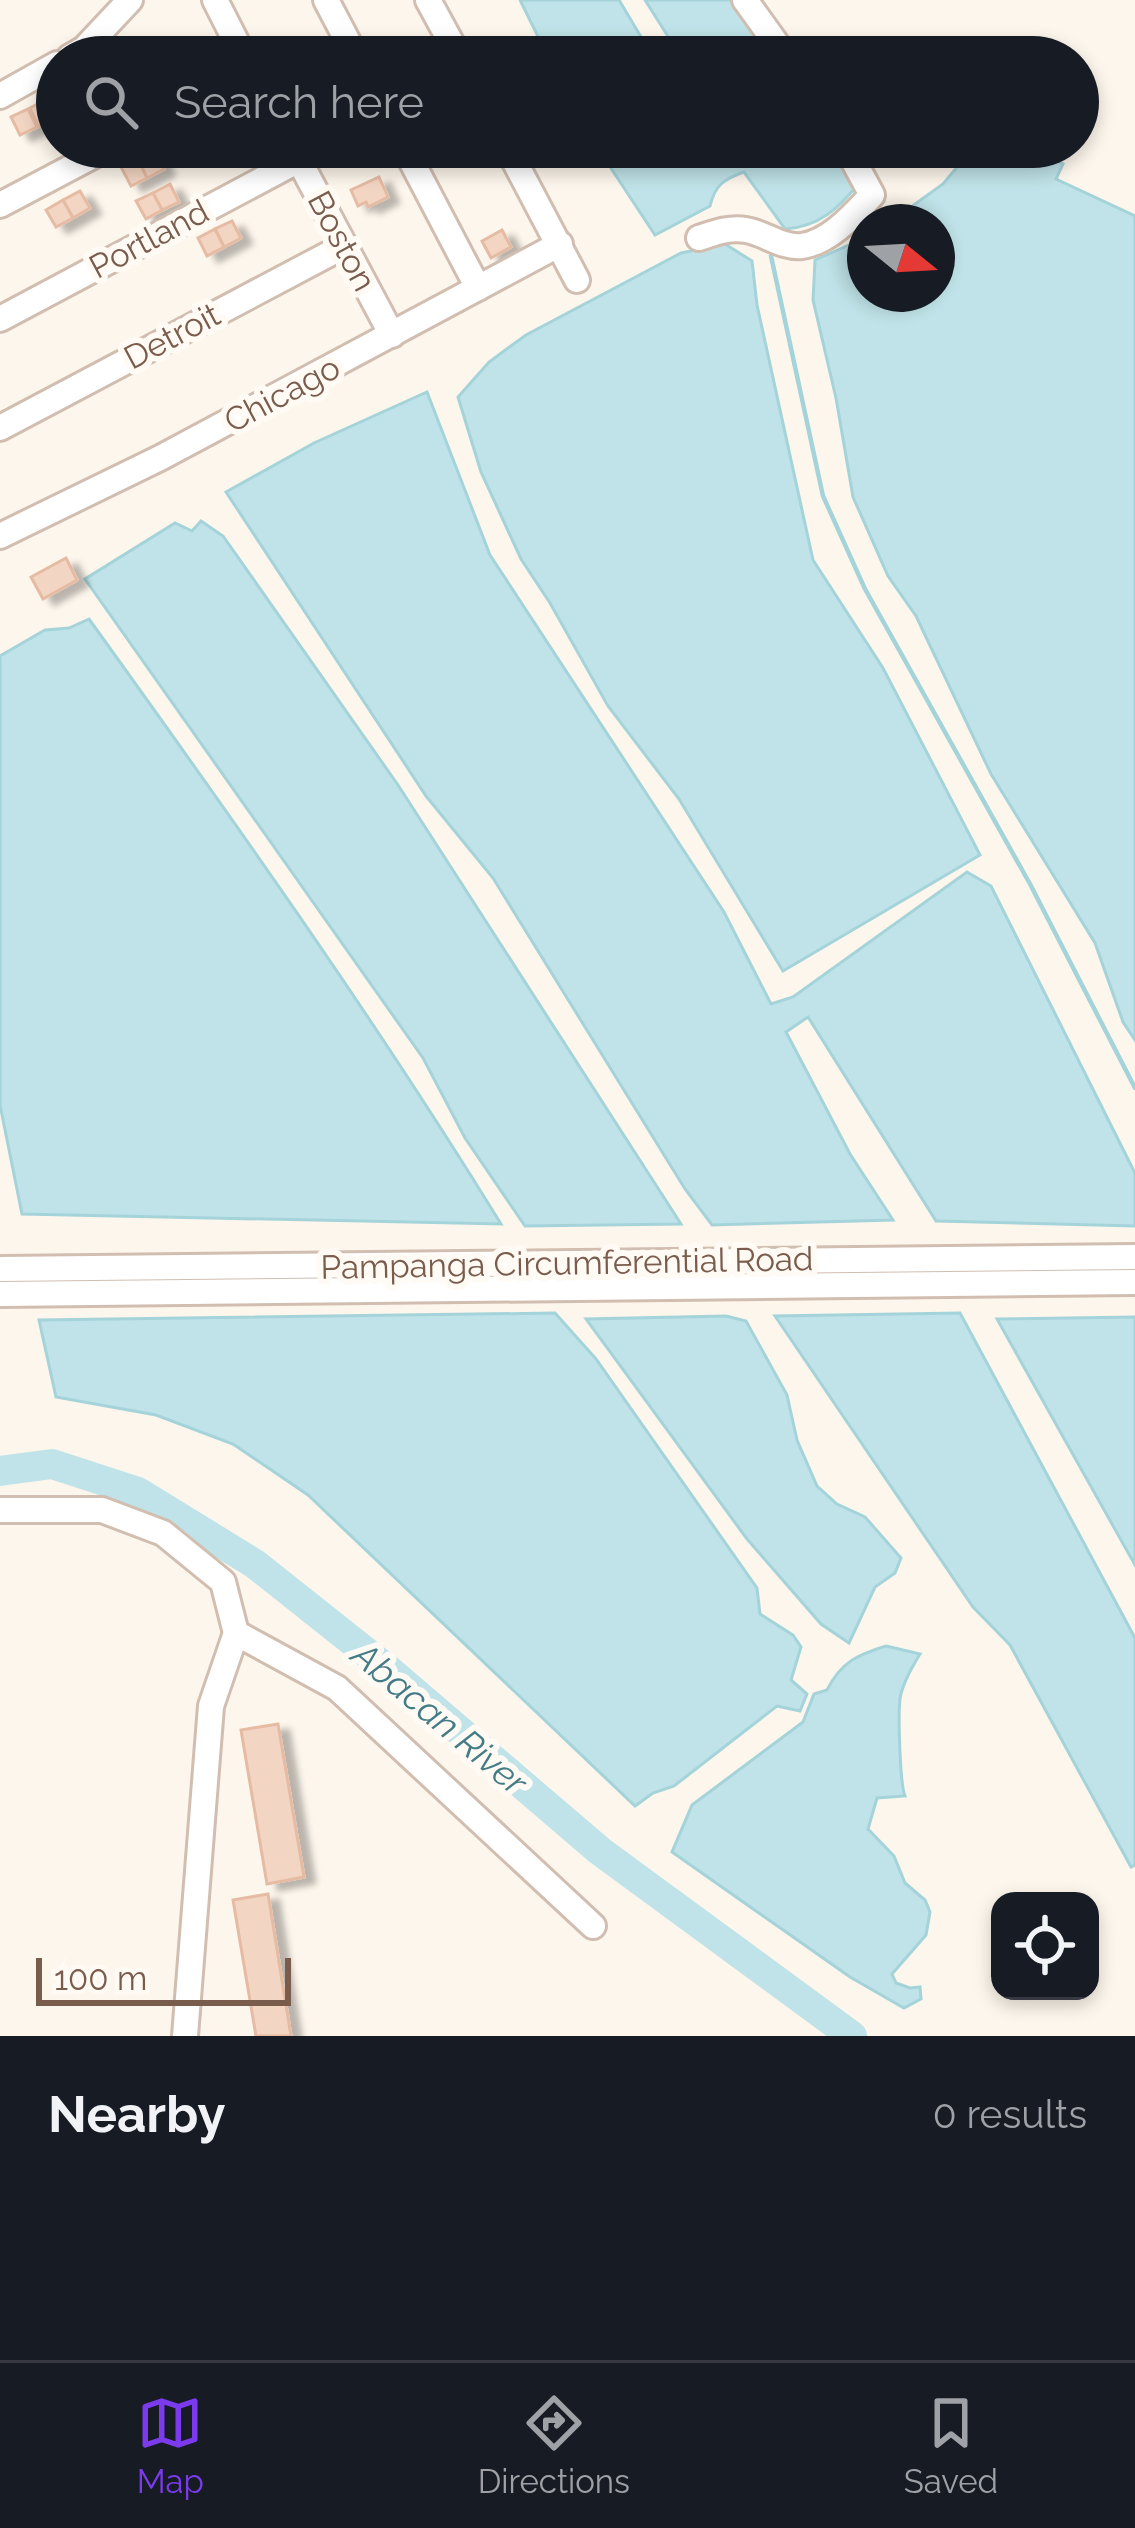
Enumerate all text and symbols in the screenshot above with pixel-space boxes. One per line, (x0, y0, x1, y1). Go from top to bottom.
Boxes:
search box (36, 36, 1099, 168)
icon: search (78, 69, 144, 135)
text: Search here (174, 76, 424, 129)
street label: Boston (300, 185, 384, 297)
street label: Portland (83, 191, 215, 287)
north arrow (847, 204, 955, 312)
street label: Detroit (117, 295, 227, 377)
street label: Chicago (218, 347, 346, 441)
street label: Pampanga Circumferential Road (320, 1239, 814, 1287)
water label: Abacan River (343, 1632, 537, 1804)
map controls (991, 1892, 1099, 2000)
button: locate (991, 1892, 1099, 2000)
scale bar (36, 1952, 291, 2005)
text: 100 m (54, 1959, 147, 1998)
text: Nearby (48, 2084, 225, 2144)
text: 0 results (933, 2091, 1087, 2137)
tab: Map (137, 2390, 204, 2501)
tab: Directions (478, 2390, 630, 2501)
tab: Saved (904, 2390, 998, 2501)

